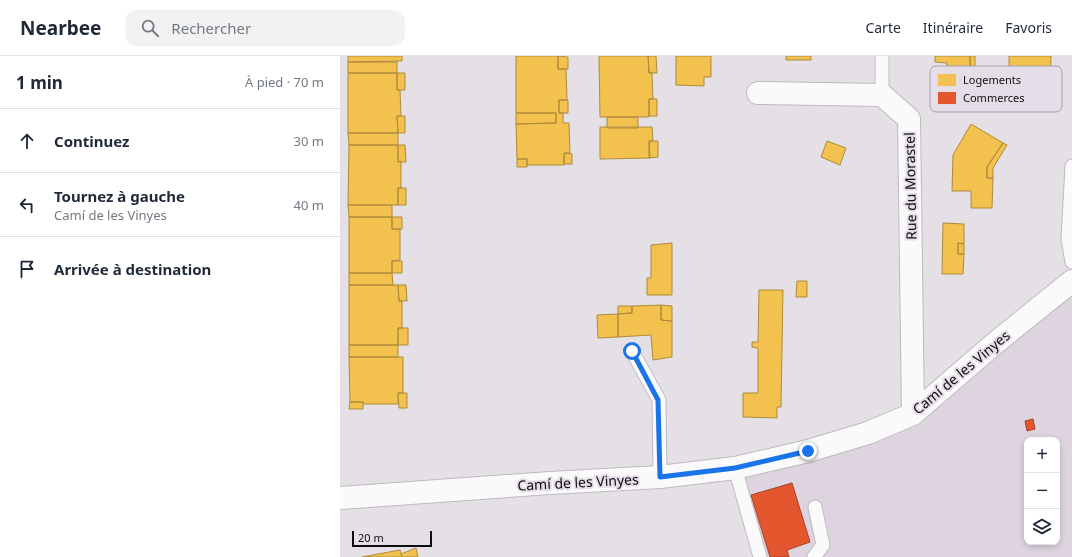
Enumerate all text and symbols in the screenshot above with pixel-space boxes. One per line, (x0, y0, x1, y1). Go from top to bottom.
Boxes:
search box (125, 10, 405, 46)
text: Nearbee (20, 15, 101, 41)
icon: search (139, 17, 161, 39)
text: Rechercher (171, 18, 251, 38)
text: Carte (865, 18, 901, 37)
text: Itinéraire (923, 18, 983, 37)
text: Favoris (1005, 18, 1052, 37)
legend (930, 66, 1062, 112)
text: 1 min (16, 71, 63, 94)
text: Logements (963, 72, 1021, 87)
text: À pied · 70 m (245, 73, 324, 91)
text: Commerces (963, 90, 1024, 105)
icon: ahead (16, 130, 38, 152)
text: Continuez (54, 131, 129, 151)
text: 30 m (294, 132, 324, 150)
street label: Rue du Morastel (900, 132, 920, 240)
text: Tournez à gauche (54, 186, 185, 206)
icon: left (16, 194, 38, 216)
text: 40 m (294, 196, 324, 214)
text: Camí de les Vinyes (54, 206, 167, 224)
icon: arrive (16, 258, 38, 280)
text: Arrivée à destination (54, 259, 211, 279)
street label: Camí de les Vinyes (908, 326, 1014, 418)
route start (623, 342, 641, 360)
map controls (1024, 437, 1060, 545)
button: + (1024, 437, 1060, 473)
route end (799, 442, 817, 460)
street label: Camí de les Vinyes (517, 469, 639, 495)
button: − (1024, 473, 1060, 509)
button: layers (1024, 509, 1060, 545)
scale bar (352, 529, 432, 548)
text: 20 m (358, 530, 384, 545)

